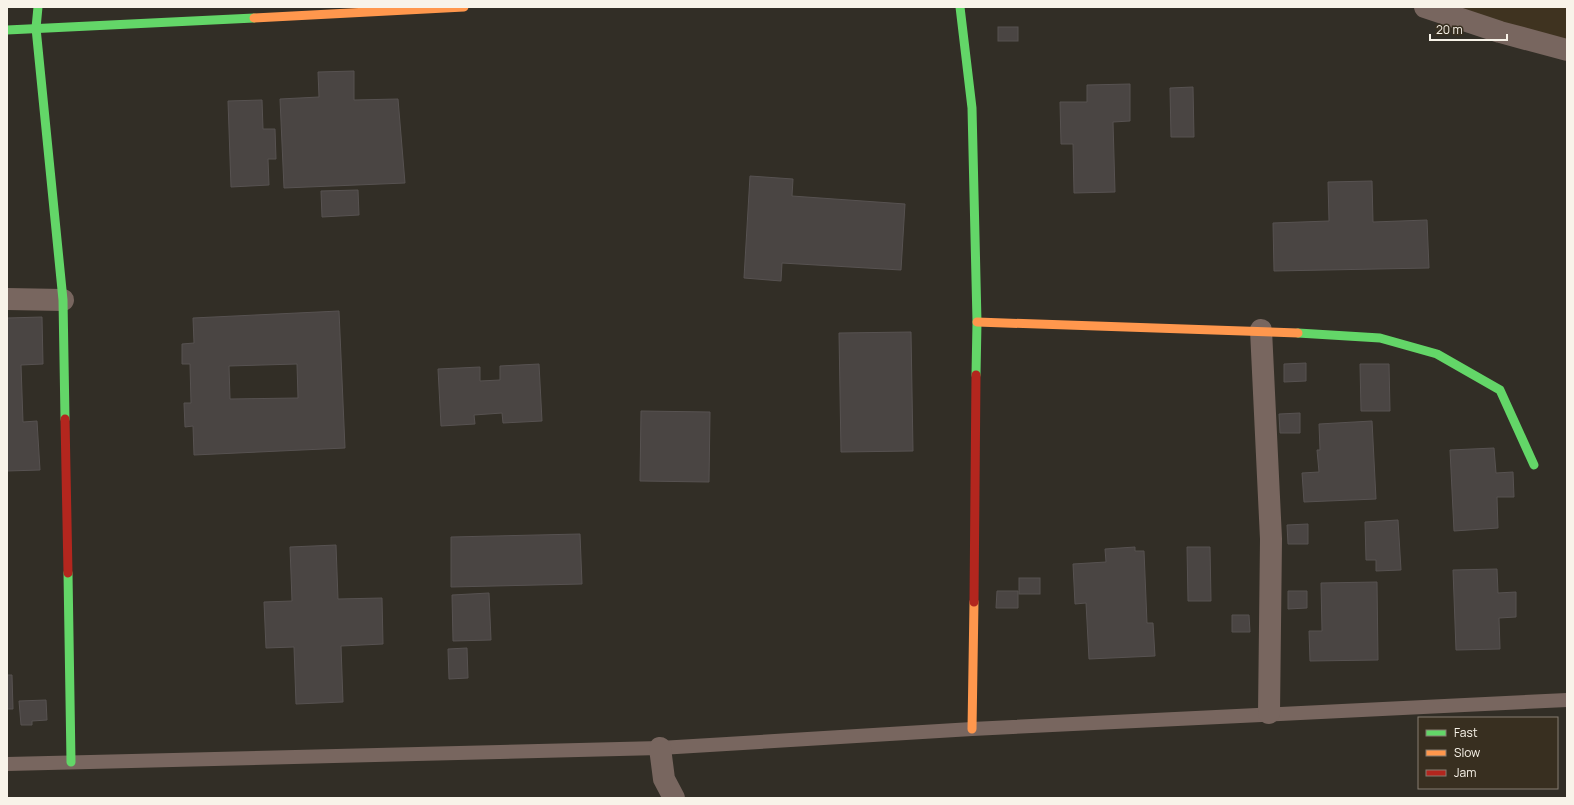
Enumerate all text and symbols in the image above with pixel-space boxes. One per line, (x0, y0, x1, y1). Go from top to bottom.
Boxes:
scale bar (1430, 16, 1507, 42)
text: 20 m (1436, 21, 1463, 38)
legend (1418, 717, 1558, 789)
text: Fast (1454, 724, 1478, 741)
text: Slow (1454, 744, 1480, 761)
text: Jam (1454, 764, 1476, 781)

